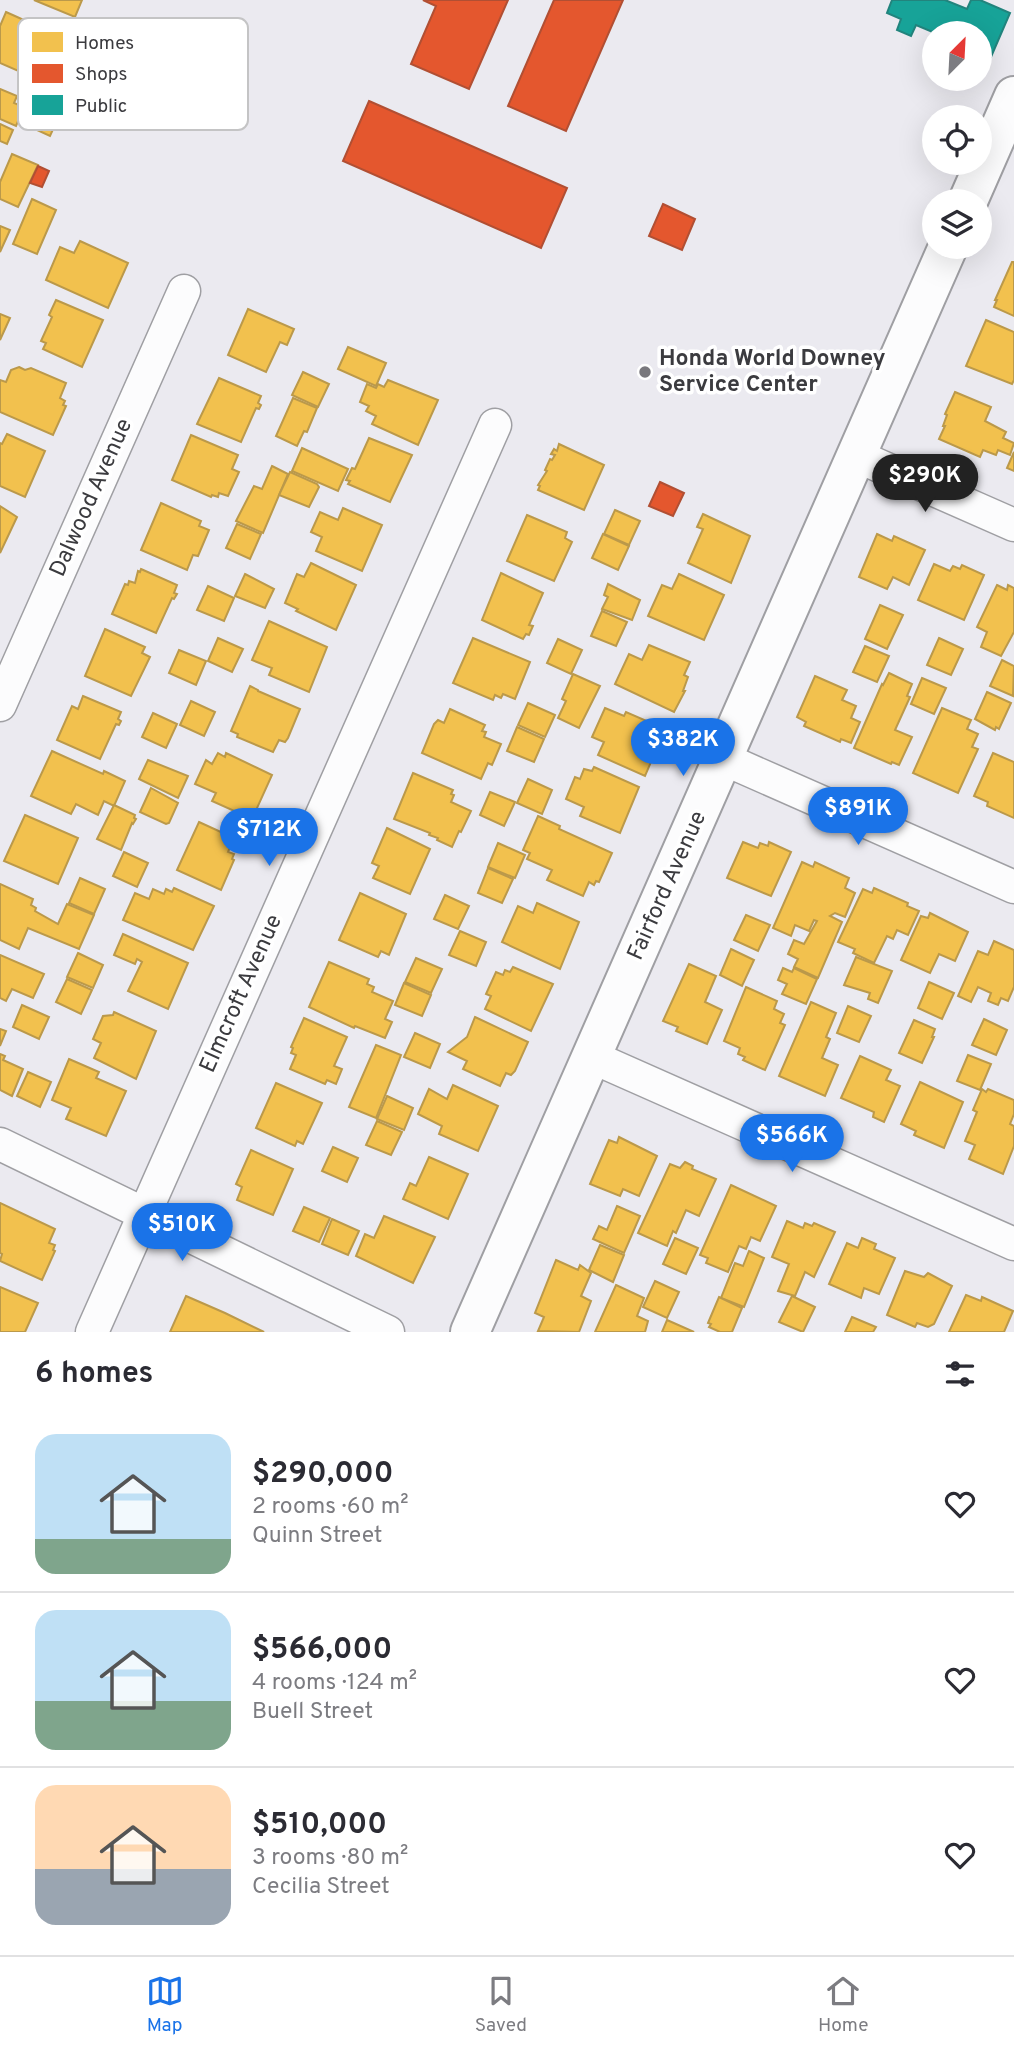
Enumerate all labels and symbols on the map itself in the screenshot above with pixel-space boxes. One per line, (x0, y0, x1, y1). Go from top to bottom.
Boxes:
legend (18, 18, 248, 130)
north arrow (922, 21, 992, 91)
text: Homes (75, 32, 134, 56)
text: Shops (75, 63, 127, 87)
text: Public (75, 95, 127, 119)
place label: Honda World Downey Service Center (659, 345, 886, 400)
marker: Honda World Downey Service Center (637, 364, 653, 380)
street label: Dalwood Avenue (44, 414, 140, 582)
pin: $290K (876, 454, 974, 514)
pin: $382K (634, 718, 732, 778)
pin: $891K (809, 788, 907, 847)
street label: Fairford Avenue (622, 807, 714, 965)
pin: $712K (220, 808, 318, 868)
street label: Elmcroft Avenue (194, 910, 290, 1078)
pin: $566K (743, 1114, 841, 1174)
pin: $510K (133, 1204, 231, 1263)

